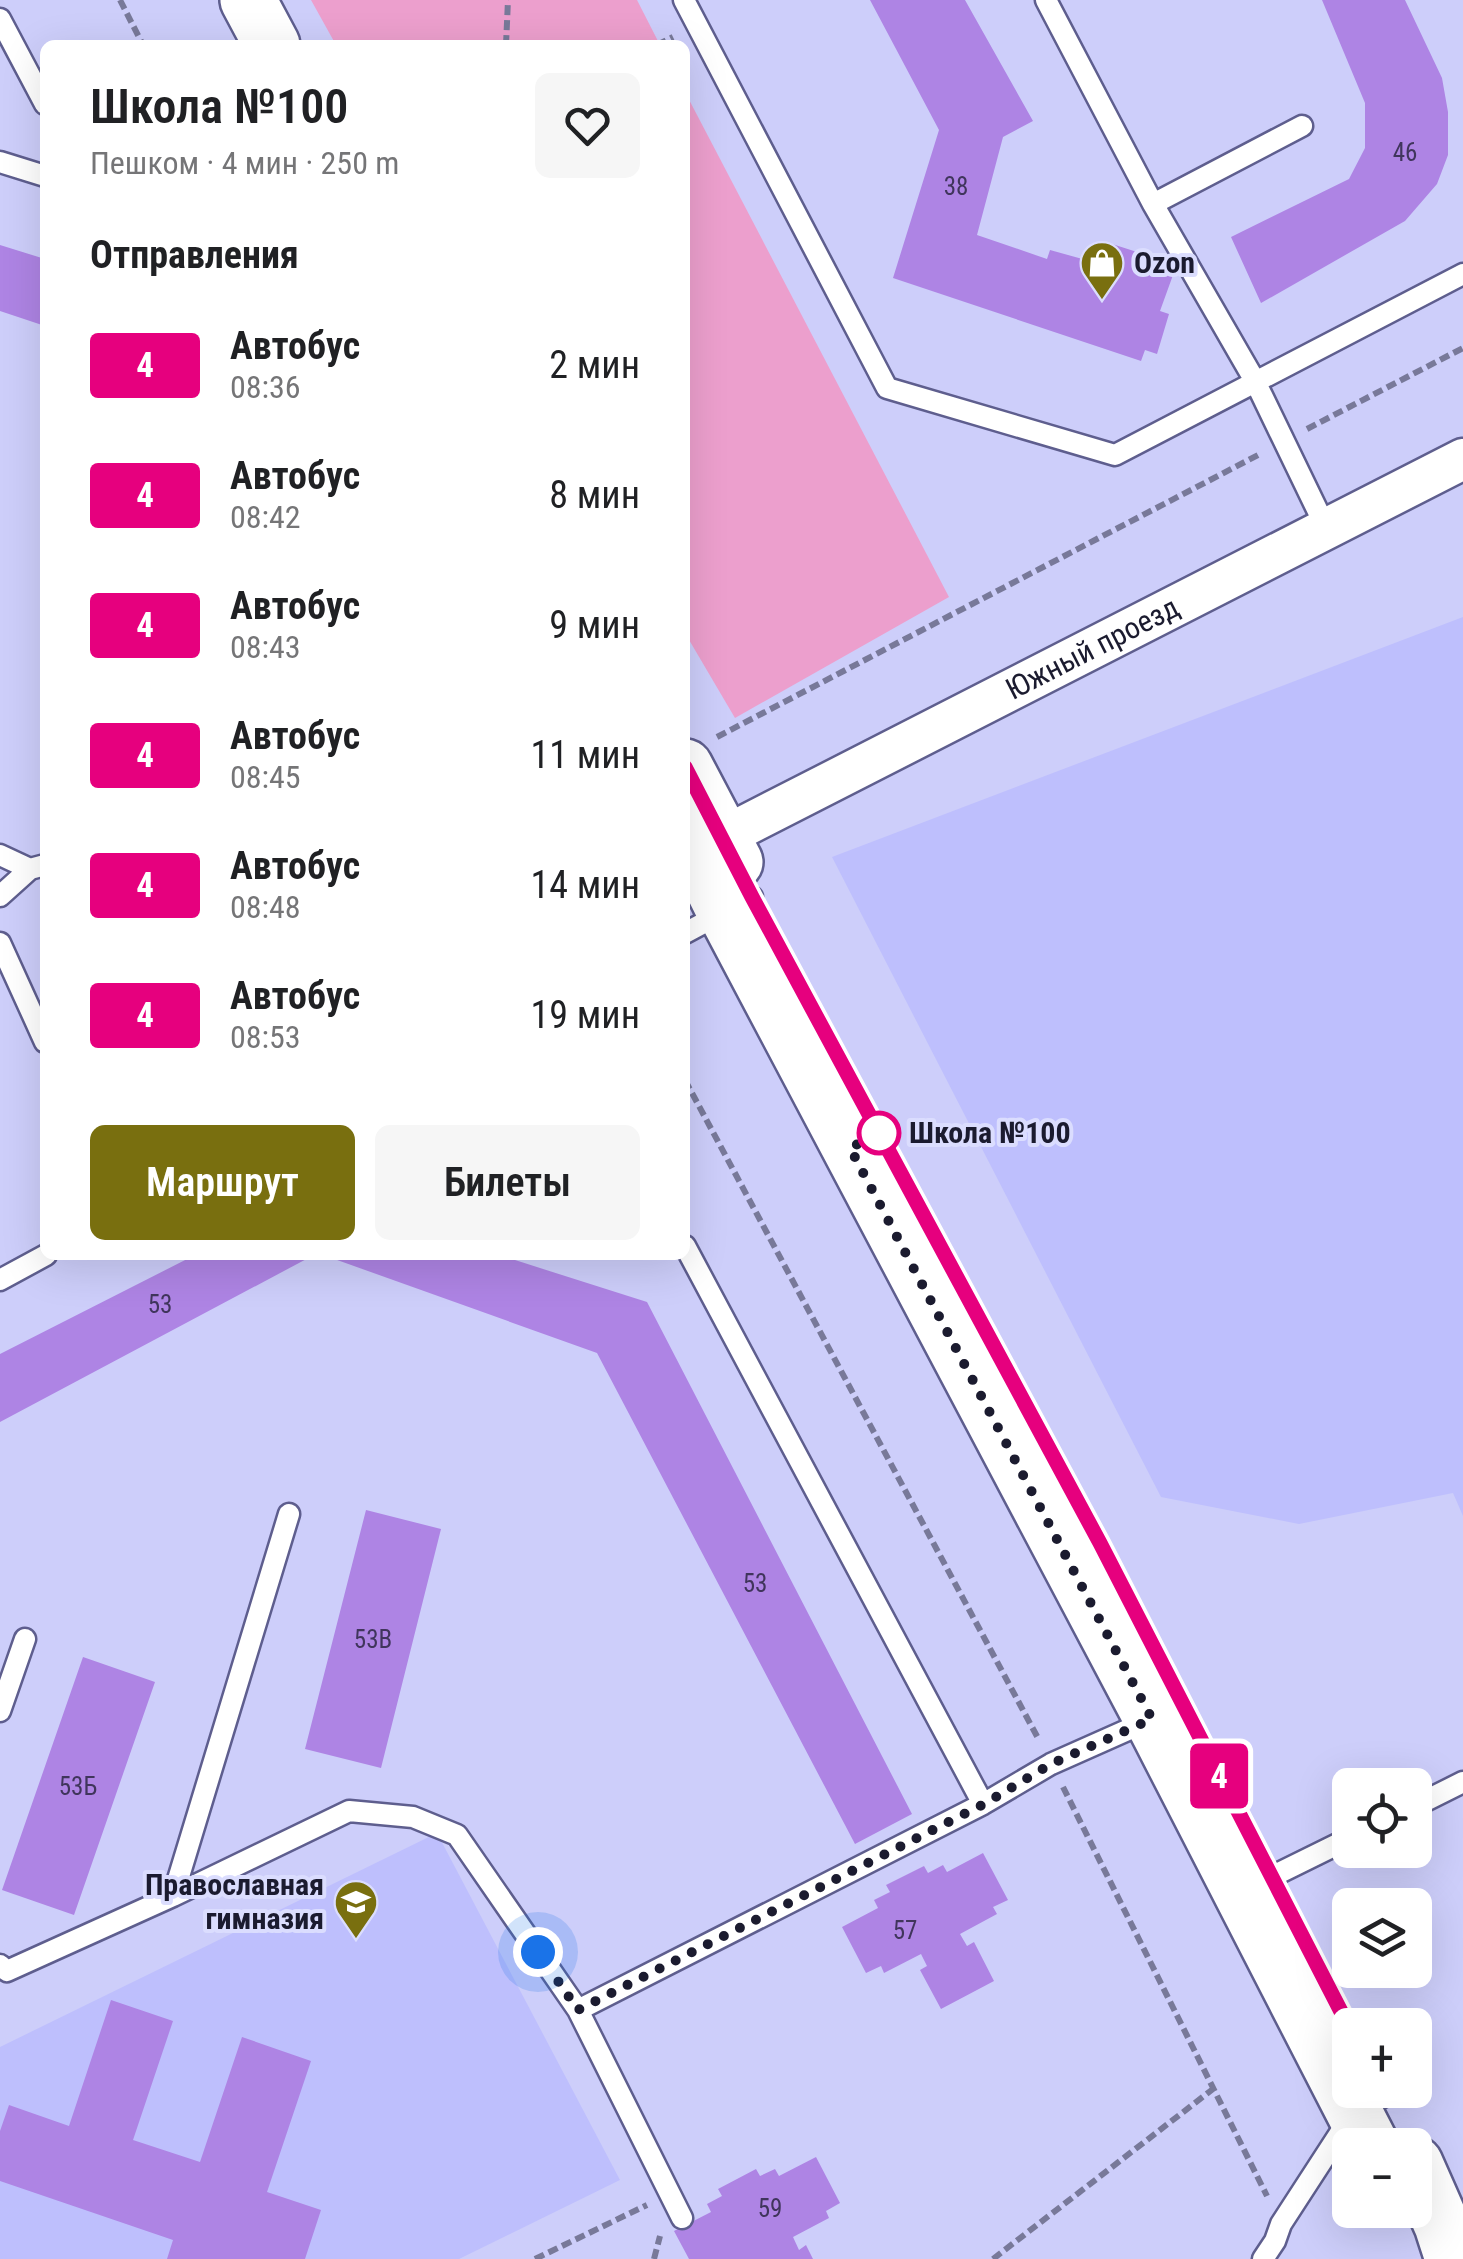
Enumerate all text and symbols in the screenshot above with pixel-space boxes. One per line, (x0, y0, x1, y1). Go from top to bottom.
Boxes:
button: heart (535, 73, 640, 178)
text: Школа №100 (90, 78, 348, 135)
house number: 46 (1393, 138, 1417, 167)
text: Пешком · 4 мин · 250 m (90, 144, 399, 182)
house number: 38 (944, 172, 968, 201)
text: Отправления (90, 233, 299, 277)
shop icon: Ozon (1079, 240, 1125, 301)
place label: Ozon (1134, 245, 1195, 280)
text: Автобус (230, 324, 360, 368)
text: 2 мин (549, 343, 640, 387)
text: 4 (136, 345, 154, 386)
text: 08:36 (230, 368, 301, 406)
text: Автобус (230, 454, 360, 498)
text: 8 мин (549, 473, 640, 517)
text: 4 (136, 475, 154, 516)
text: 08:42 (230, 498, 301, 536)
text: Автобус (230, 584, 360, 628)
street label: Южный проезд (1000, 589, 1185, 706)
text: 9 мин (549, 603, 640, 647)
text: 4 (136, 605, 154, 646)
text: 08:43 (230, 628, 301, 666)
text: Автобус (230, 714, 360, 758)
text: 11 мин (531, 733, 640, 777)
text: 4 (136, 735, 154, 776)
text: 08:45 (230, 758, 301, 796)
text: Автобус (230, 844, 360, 888)
text: 14 мин (531, 863, 640, 907)
text: 4 (136, 865, 154, 906)
text: 08:48 (230, 888, 301, 926)
text: Автобус (230, 974, 360, 1018)
text: 19 мин (531, 993, 640, 1037)
text: 4 (136, 995, 154, 1036)
text: 08:53 (230, 1018, 301, 1056)
marker: Школа №100 (858, 1112, 900, 1154)
place label: Школа №100 (909, 1115, 1071, 1150)
button: Маршрут (90, 1125, 355, 1240)
button: Билеты (375, 1125, 640, 1240)
house number: 53 (148, 1290, 172, 1319)
house number: 53 (743, 1569, 767, 1598)
house number: 53В (354, 1625, 392, 1654)
line badge: 4 (1186, 1744, 1252, 1808)
text: 4 (1210, 1756, 1228, 1797)
map controls (1332, 1768, 1432, 2228)
button: locate (1332, 1768, 1432, 1868)
house number: 53Б (59, 1772, 97, 1801)
place label: Православная гимназия (145, 1867, 324, 1936)
school or university icon: Православная гимназия (333, 1879, 379, 1940)
button: layers (1332, 1888, 1432, 1988)
house number: 57 (893, 1916, 917, 1945)
your location (513, 1927, 563, 1977)
button: + (1332, 2008, 1432, 2108)
button: − (1332, 2128, 1432, 2228)
house number: 59 (758, 2194, 782, 2223)

